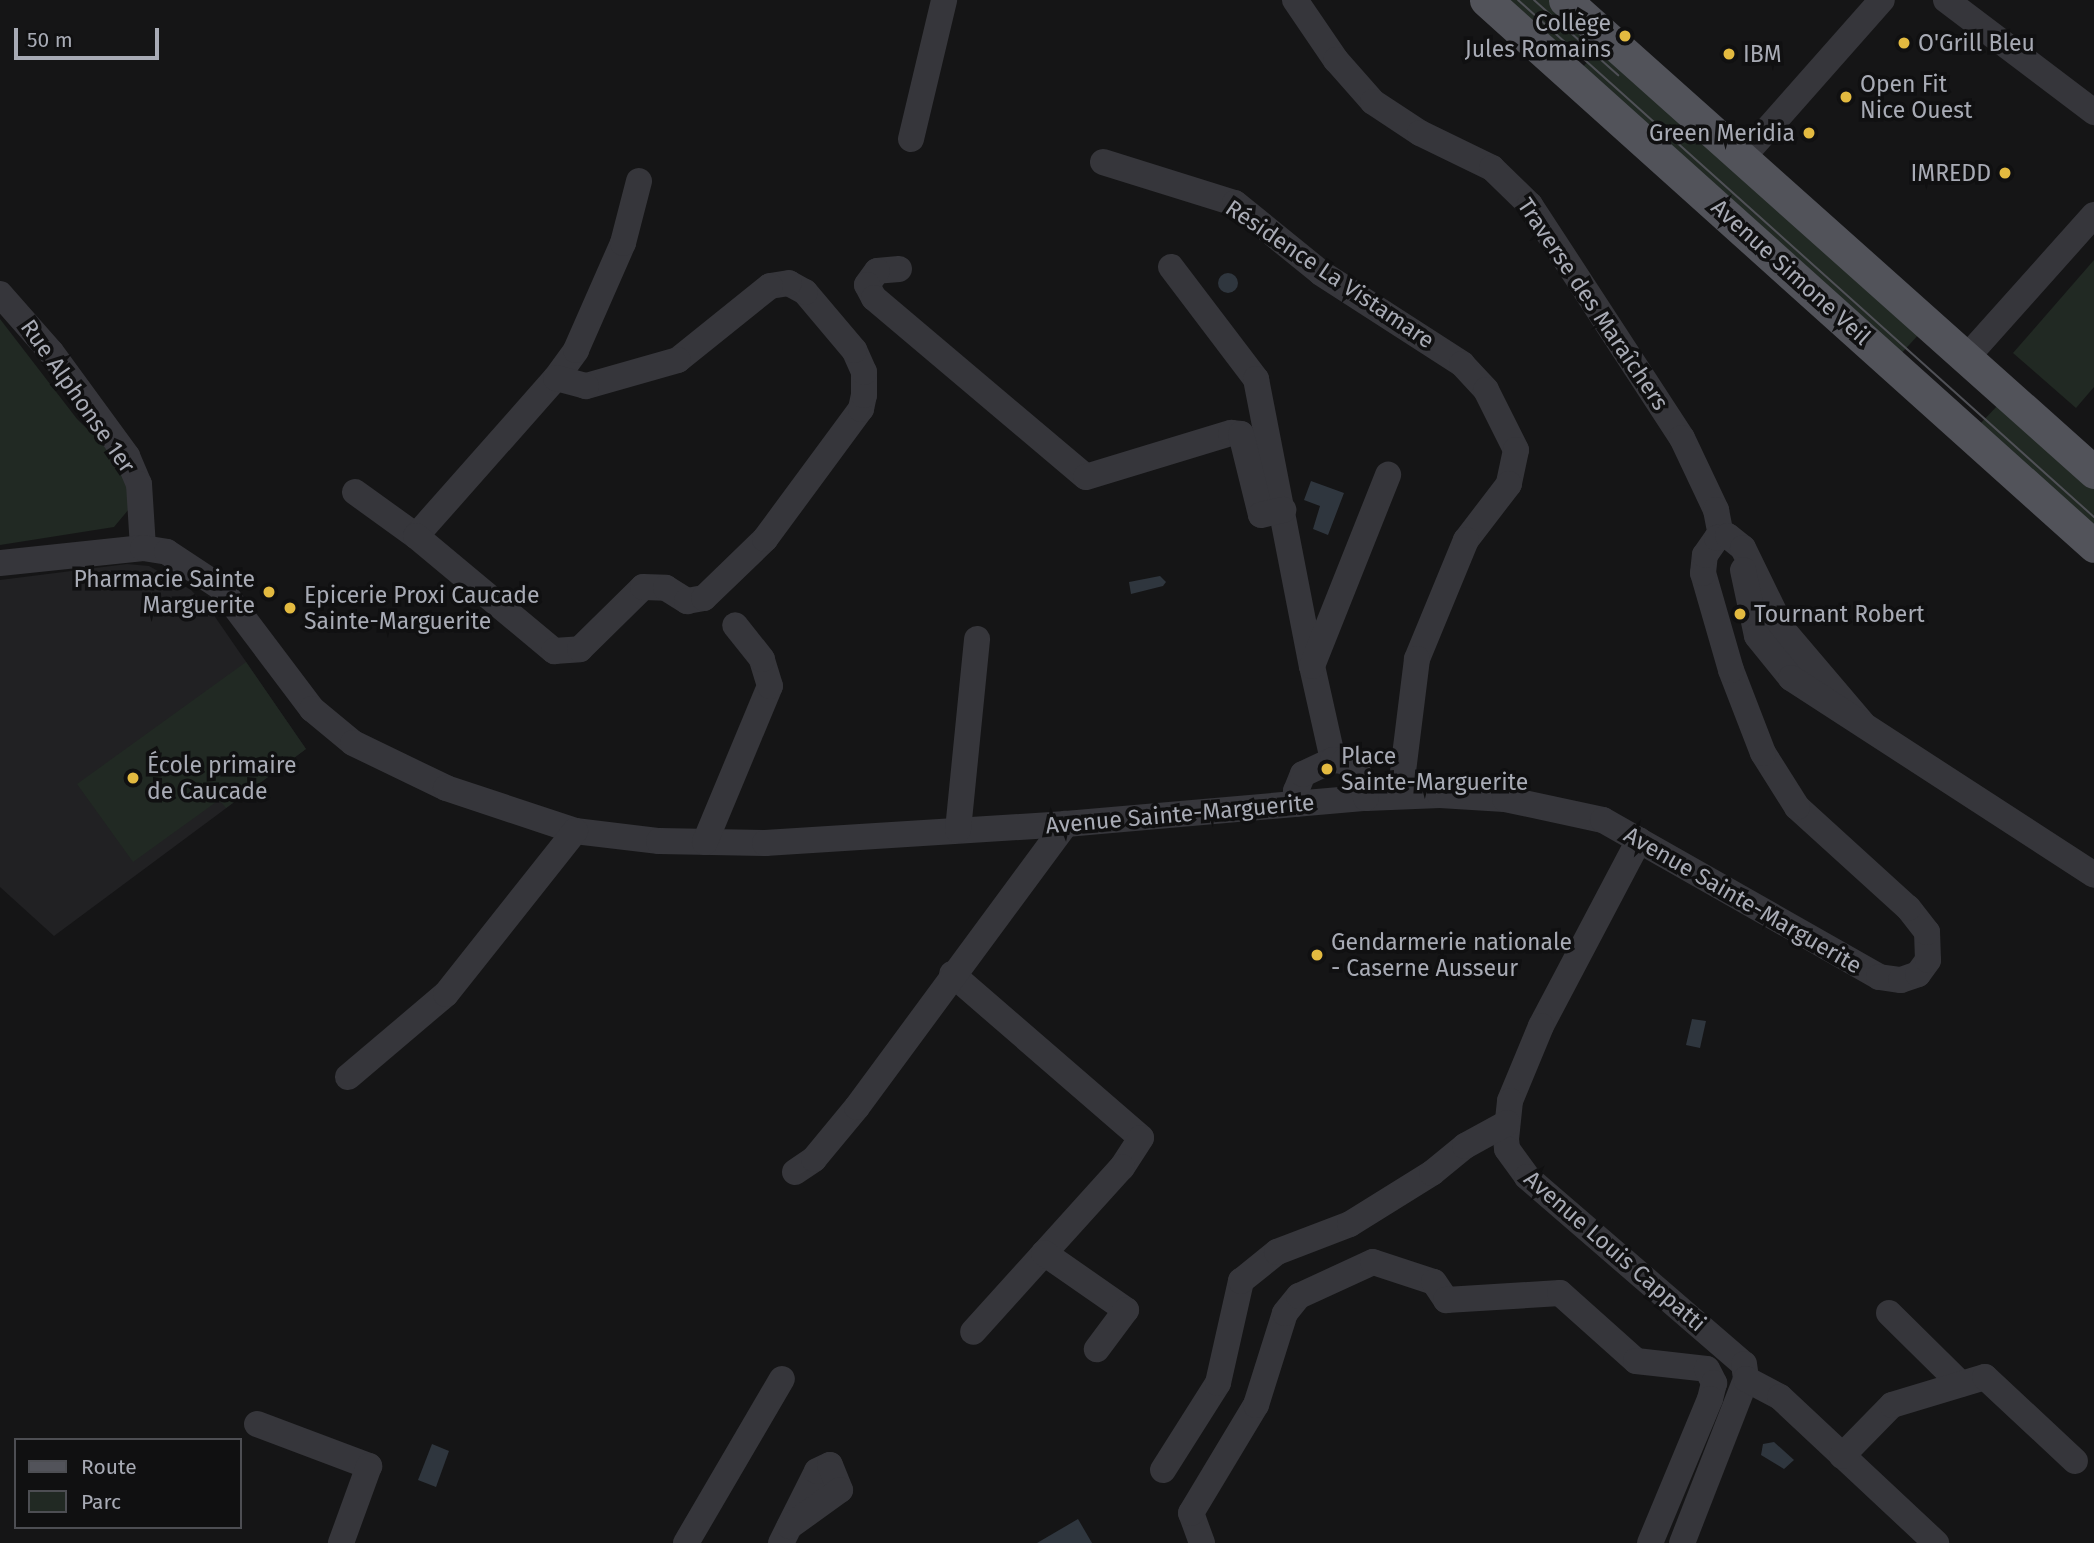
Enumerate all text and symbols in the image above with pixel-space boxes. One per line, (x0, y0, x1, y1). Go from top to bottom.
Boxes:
place label: Collège Jules Romains (1465, 9, 1611, 63)
scale bar (18, 14, 163, 58)
text: 50 m (27, 27, 73, 53)
marker: Collège Jules Romains (1617, 28, 1633, 44)
place label: O'Grill Bleu (1918, 29, 2035, 57)
marker: O'Grill Bleu (1896, 35, 1912, 51)
place label: IBM (1743, 40, 1782, 68)
marker: IBM (1721, 46, 1737, 62)
place label: Open Fit Nice Ouest (1860, 70, 1972, 124)
marker: Open Fit Nice Ouest (1838, 89, 1854, 105)
place label: Green Meridia (1649, 119, 1795, 147)
marker: Green Meridia (1801, 125, 1817, 141)
place label: IMREDD (1910, 159, 1991, 187)
marker: IMREDD (1997, 165, 2013, 181)
street label: Traverse des Maraîchers (1512, 193, 1674, 415)
street label: Avenue Simone Veil (1706, 193, 1876, 351)
street label: Résidence La Vistamare (1220, 194, 1440, 354)
street label: Rue Alphonse 1er (15, 314, 141, 478)
place label: Pharmacie Sainte Marguerite (73, 565, 255, 619)
place label: Epicerie Proxi Caucade Sainte-Marguerite (304, 581, 539, 635)
marker: Pharmacie Sainte Marguerite (261, 584, 277, 600)
marker: Epicerie Proxi Caucade Sainte-Marguerite (282, 600, 298, 616)
place label: Tournant Robert (1754, 600, 1925, 628)
marker: Tournant Robert (1732, 606, 1748, 622)
place label: Place Sainte-Marguerite (1341, 742, 1528, 796)
place label: École primaire de Caucade (147, 751, 297, 805)
marker: Place Sainte-Marguerite (1319, 761, 1335, 777)
marker: École primaire de Caucade (125, 770, 141, 786)
street label: Avenue Sainte-Marguerite (1044, 789, 1316, 839)
street label: Avenue Sainte-Marguerite (1619, 821, 1867, 979)
place label: Gendarmerie nationale - Caserne Ausseur (1331, 928, 1572, 982)
marker: Gendarmerie nationale - Caserne Ausseur (1309, 947, 1325, 963)
street label: Avenue Louis Cappatti (1519, 1165, 1711, 1337)
legend (14, 1438, 242, 1529)
text: Route (81, 1454, 137, 1480)
text: Parc (81, 1489, 121, 1515)

